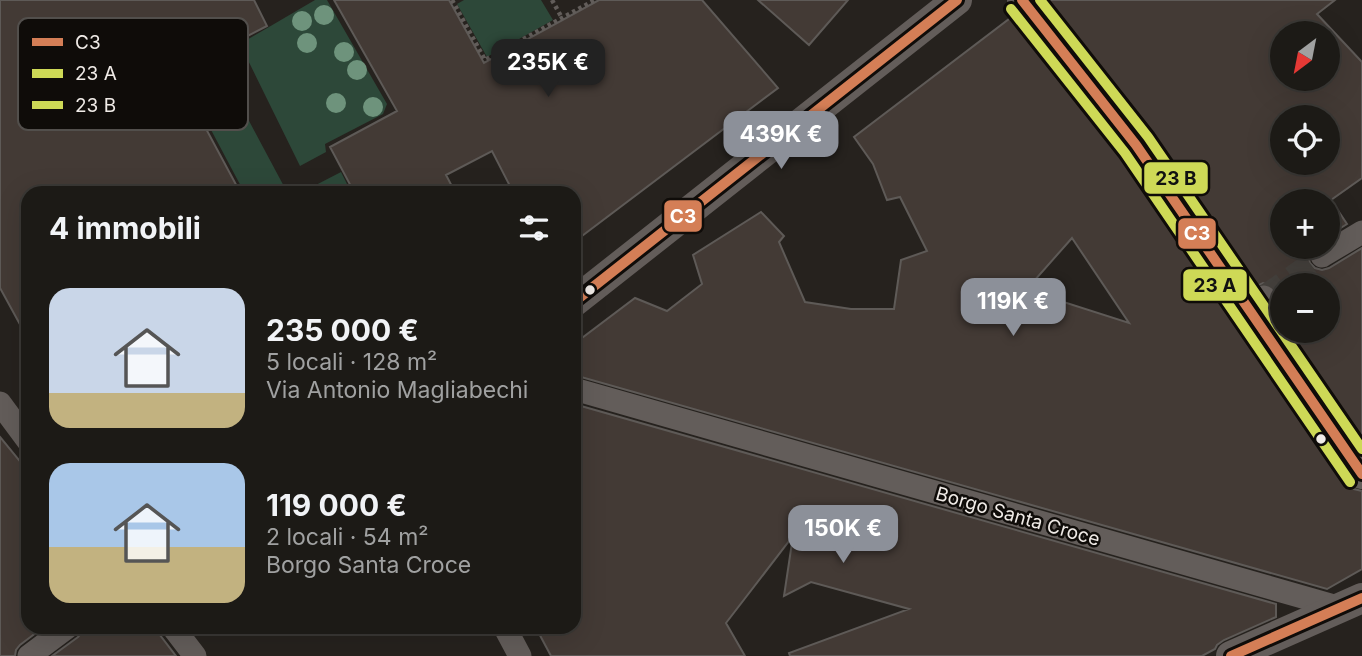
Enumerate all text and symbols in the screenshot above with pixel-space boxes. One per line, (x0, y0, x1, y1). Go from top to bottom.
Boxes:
legend (18, 18, 248, 130)
north arrow (1270, 21, 1340, 91)
map controls (1270, 21, 1340, 343)
text: C3 (75, 31, 101, 54)
pin: 235K € (491, 40, 605, 99)
text: 235K € (507, 48, 589, 76)
text: 23 A (75, 62, 117, 85)
text: 23 B (75, 94, 116, 117)
button: locate (1270, 105, 1340, 175)
pin: 439K € (724, 111, 838, 171)
text: 439K € (739, 120, 823, 148)
line badge: 23 B (1143, 161, 1209, 195)
text: 23 B (1155, 167, 1197, 190)
button: + (1270, 189, 1340, 259)
line badge: C3 (663, 199, 703, 233)
text: C3 (670, 205, 696, 228)
icon: filters (515, 209, 553, 247)
text: 4 immobili (49, 210, 201, 246)
line badge: C3 (1177, 217, 1217, 250)
text: C3 (1184, 222, 1210, 245)
line badge: 23 A (1182, 268, 1248, 302)
button: − (1270, 273, 1340, 343)
text: 23 A (1194, 274, 1236, 297)
pin: 119K € (956, 278, 1070, 338)
unlabelled marker (583, 283, 597, 297)
text: 119K € (977, 287, 1049, 315)
text: 235 000 € (266, 312, 419, 348)
icon: home (105, 316, 189, 400)
text: 5 locali · 128 m² (266, 348, 437, 376)
text: Via Antonio Magliabechi (266, 376, 528, 404)
unlabelled marker (1314, 432, 1328, 446)
street label: Borgo Santa Croce (933, 482, 1102, 551)
text: 119 000 € (266, 487, 407, 523)
icon: home (105, 491, 189, 575)
pin: 150K € (786, 505, 900, 565)
text: 150K € (804, 514, 882, 542)
text: 2 locali · 54 m² (266, 523, 428, 551)
text: Borgo Santa Croce (266, 551, 471, 579)

